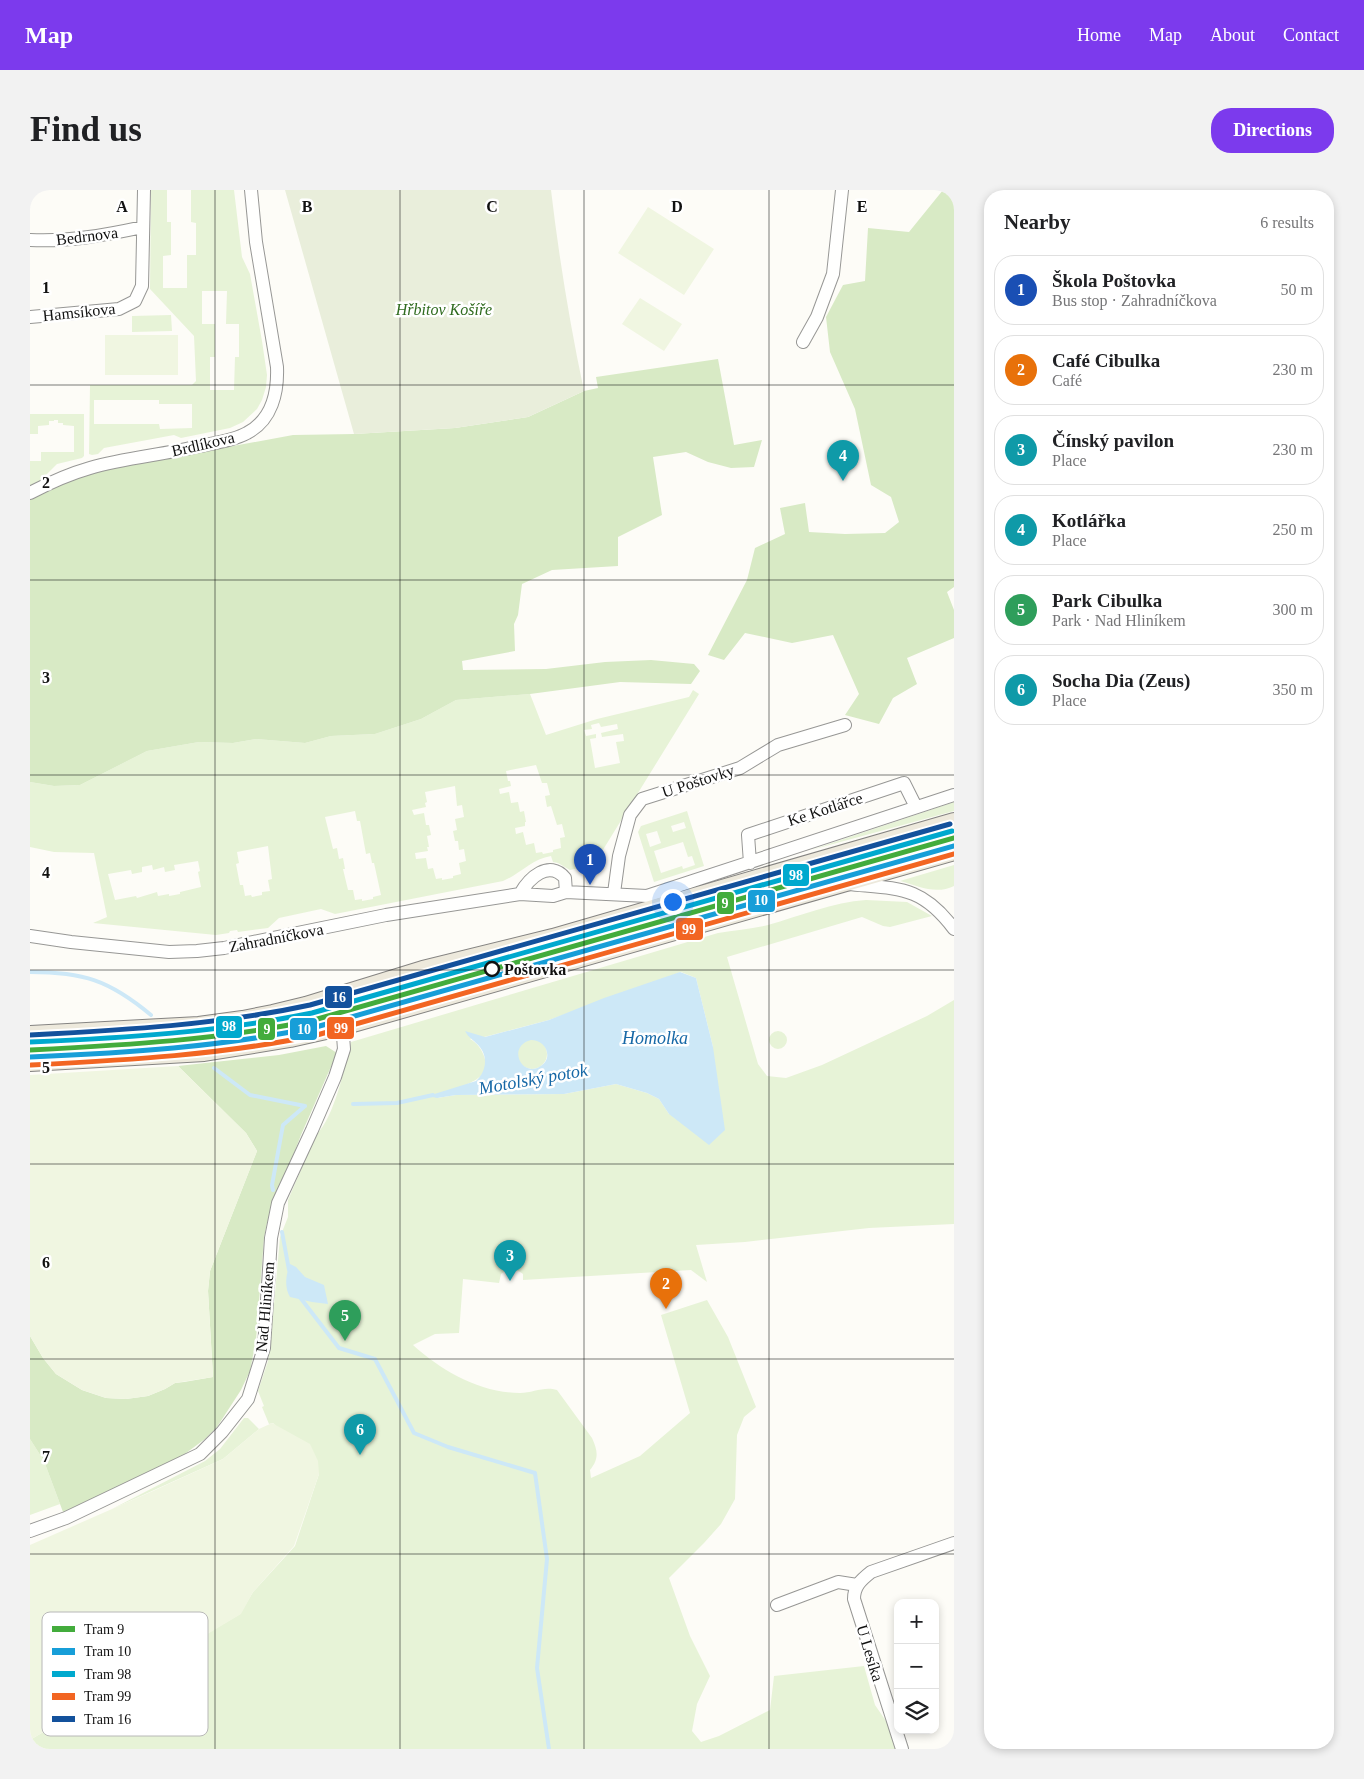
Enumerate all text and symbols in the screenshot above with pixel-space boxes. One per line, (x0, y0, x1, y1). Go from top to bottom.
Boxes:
text: Map (25, 22, 73, 48)
text: Home (1077, 25, 1121, 45)
text: Map (1149, 25, 1182, 45)
text: About (1210, 25, 1255, 45)
text: Contact (1283, 25, 1339, 45)
button: Directions (1211, 108, 1334, 153)
text: Find us (30, 110, 142, 149)
text: A (116, 198, 128, 215)
text: B (302, 198, 313, 215)
text: C (486, 198, 498, 215)
text: D (671, 198, 683, 215)
text: E (857, 198, 867, 215)
text: Nearby (1004, 210, 1071, 234)
text: 6 results (1260, 214, 1314, 231)
street label: Bedrnova (55, 224, 119, 248)
text: Škola Poštovka (1052, 270, 1176, 291)
text: 1 (42, 279, 50, 296)
text: 1 (1017, 281, 1025, 298)
text: 50 m (1281, 281, 1313, 298)
text: Bus stop · Zahradníčkova (1052, 292, 1217, 309)
street label: Hamsíkova (42, 300, 116, 324)
park label: Hřbitov Košíře (395, 301, 492, 318)
text: Café Cibulka (1052, 350, 1160, 371)
text: 2 (1017, 361, 1025, 378)
text: 230 m (1273, 361, 1313, 378)
text: Café (1052, 372, 1082, 389)
street label: Brdlíkova (170, 429, 236, 459)
text: Čínský pavilon (1052, 430, 1174, 451)
pin: 4 (827, 440, 859, 481)
text: 3 (1017, 441, 1025, 458)
text: 230 m (1273, 441, 1313, 458)
text: Place (1052, 452, 1087, 469)
text: 2 (42, 474, 50, 491)
text: Kotlářka (1052, 510, 1126, 531)
text: 4 (1017, 521, 1025, 538)
text: 250 m (1273, 521, 1313, 538)
text: Place (1052, 532, 1087, 549)
text: Park Cibulka (1052, 590, 1162, 611)
text: 5 (1017, 601, 1025, 618)
text: 300 m (1273, 601, 1313, 618)
text: Park · Nad Hliníkem (1052, 612, 1186, 629)
text: 3 (42, 669, 50, 686)
text: Socha Dia (Zeus) (1052, 670, 1190, 691)
text: 6 (1017, 681, 1025, 698)
text: 350 m (1273, 681, 1313, 698)
text: Place (1052, 692, 1087, 709)
street label: U Poštovky (660, 761, 737, 802)
street label: Ke Kotlářce (785, 789, 865, 829)
pin: 1 (574, 844, 606, 885)
line badge: 98 (782, 863, 810, 887)
text: 4 (42, 864, 50, 881)
text: 98 (789, 868, 803, 883)
your location (660, 889, 686, 915)
line badge: 10 (747, 889, 776, 913)
line badge: 9 (716, 891, 735, 915)
text: 10 (754, 893, 768, 908)
text: 9 (722, 896, 729, 911)
line badge: 99 (675, 917, 704, 941)
street label: Zahradníčkova (227, 921, 325, 955)
text: 99 (682, 922, 696, 937)
marker: Poštovka (484, 961, 500, 977)
place label: Poštovka (504, 961, 566, 978)
line badge: 16 (324, 985, 353, 1009)
text: 16 (332, 990, 346, 1005)
line badge: 98 (215, 1015, 243, 1039)
line badge: 99 (326, 1016, 355, 1040)
line badge: 9 (257, 1017, 276, 1041)
line badge: 10 (289, 1017, 318, 1041)
text: 98 (222, 1019, 236, 1034)
text: 99 (334, 1021, 348, 1036)
text: 9 (264, 1022, 271, 1037)
text: 10 (297, 1022, 311, 1037)
water label: Homolka (621, 1028, 688, 1048)
text: 5 (42, 1059, 50, 1076)
water label: Motolský potok (476, 1059, 590, 1099)
pin: 3 (494, 1240, 526, 1281)
text: 6 (42, 1254, 50, 1271)
street label: Nad Hliníkem (253, 1260, 277, 1353)
pin: 2 (650, 1268, 682, 1309)
pin: 5 (329, 1300, 361, 1341)
pin: 6 (344, 1414, 376, 1455)
text: 7 (42, 1448, 50, 1465)
map controls (894, 1599, 939, 1734)
button: + (894, 1599, 939, 1644)
legend (42, 1612, 208, 1736)
text: Tram 9 (84, 1622, 124, 1637)
street label: U Lesíka (853, 1623, 887, 1683)
text: Tram 10 (84, 1644, 131, 1659)
button: − (894, 1644, 939, 1689)
text: Tram 98 (84, 1667, 131, 1682)
text: Tram 99 (84, 1689, 131, 1704)
button: layers (894, 1689, 939, 1734)
text: Tram 16 (84, 1712, 131, 1727)

